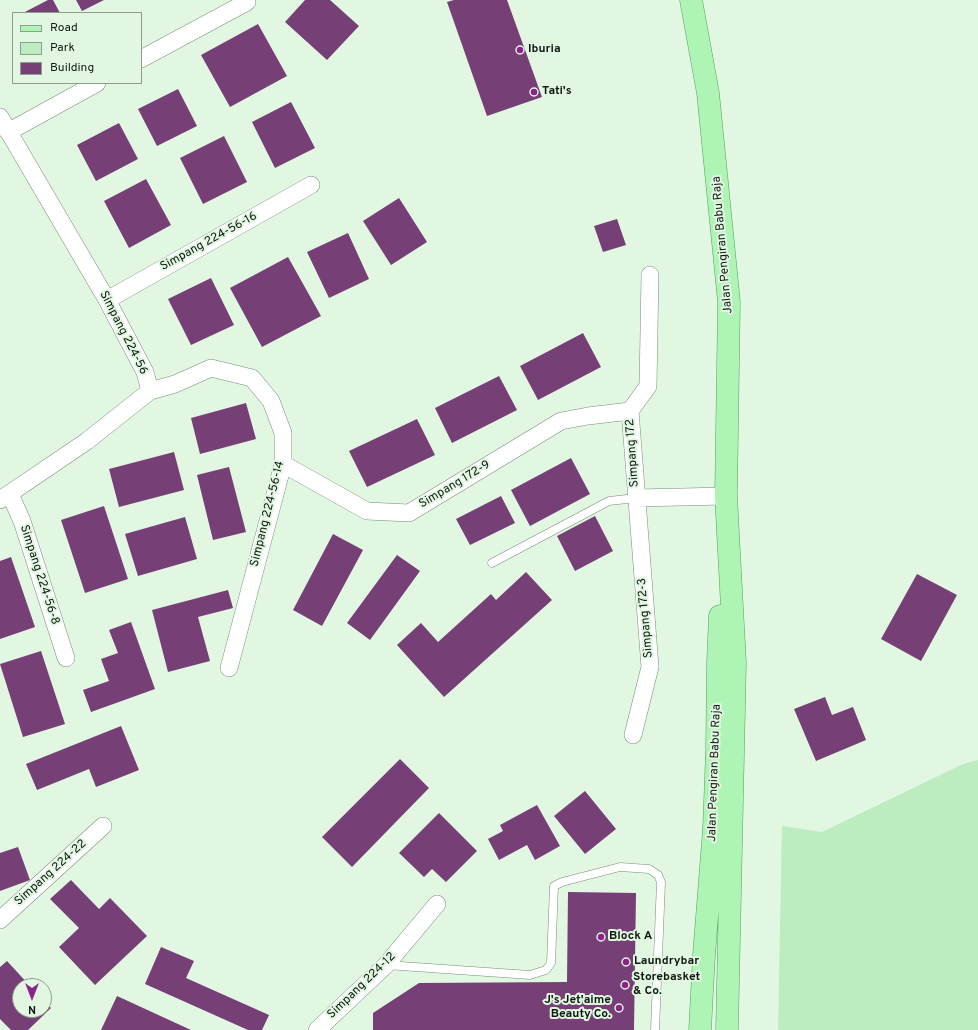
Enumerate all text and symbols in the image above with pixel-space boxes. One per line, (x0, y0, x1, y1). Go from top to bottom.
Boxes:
legend (12, 12, 142, 84)
text: Road (50, 20, 78, 36)
text: Park (50, 40, 75, 56)
place label: Iburia (528, 43, 561, 57)
marker: Iburia (515, 45, 525, 55)
text: Building (50, 60, 94, 76)
place label: Tati's (542, 85, 572, 99)
marker: Tati's (529, 87, 539, 97)
street label: Jalan Pengiran Babu Raja (710, 176, 736, 314)
street label: Simpang 224-56-16 (158, 209, 260, 275)
street label: Simpang 224-56 (96, 289, 150, 377)
street label: Simpang 172 (623, 418, 643, 488)
street label: Simpang 172-9 (417, 458, 493, 512)
street label: Simpang 224-56-14 (248, 460, 288, 568)
street label: Simpang 224-56-8 (16, 523, 62, 627)
street label: Simpang 172-3 (635, 577, 657, 659)
street label: Jalan Pengiran Babu Raja (705, 704, 725, 842)
street label: Simpang 224-22 (12, 837, 90, 909)
place label: Block A (609, 930, 652, 944)
marker: Block A (596, 932, 606, 942)
street label: Simpang 224-12 (325, 950, 399, 1022)
place label: Laundrybar (634, 955, 699, 969)
marker: Laundrybar (621, 957, 631, 967)
place label: Storebasket & Co. (633, 971, 700, 999)
north arrow (12, 978, 52, 1018)
marker: Storebasket & Co. (620, 980, 630, 990)
place label: J's Jet'aime Beauty Co. (544, 994, 611, 1022)
text: N (28, 1002, 36, 1016)
marker: J's Jet'aime Beauty Co. (614, 1003, 624, 1013)

